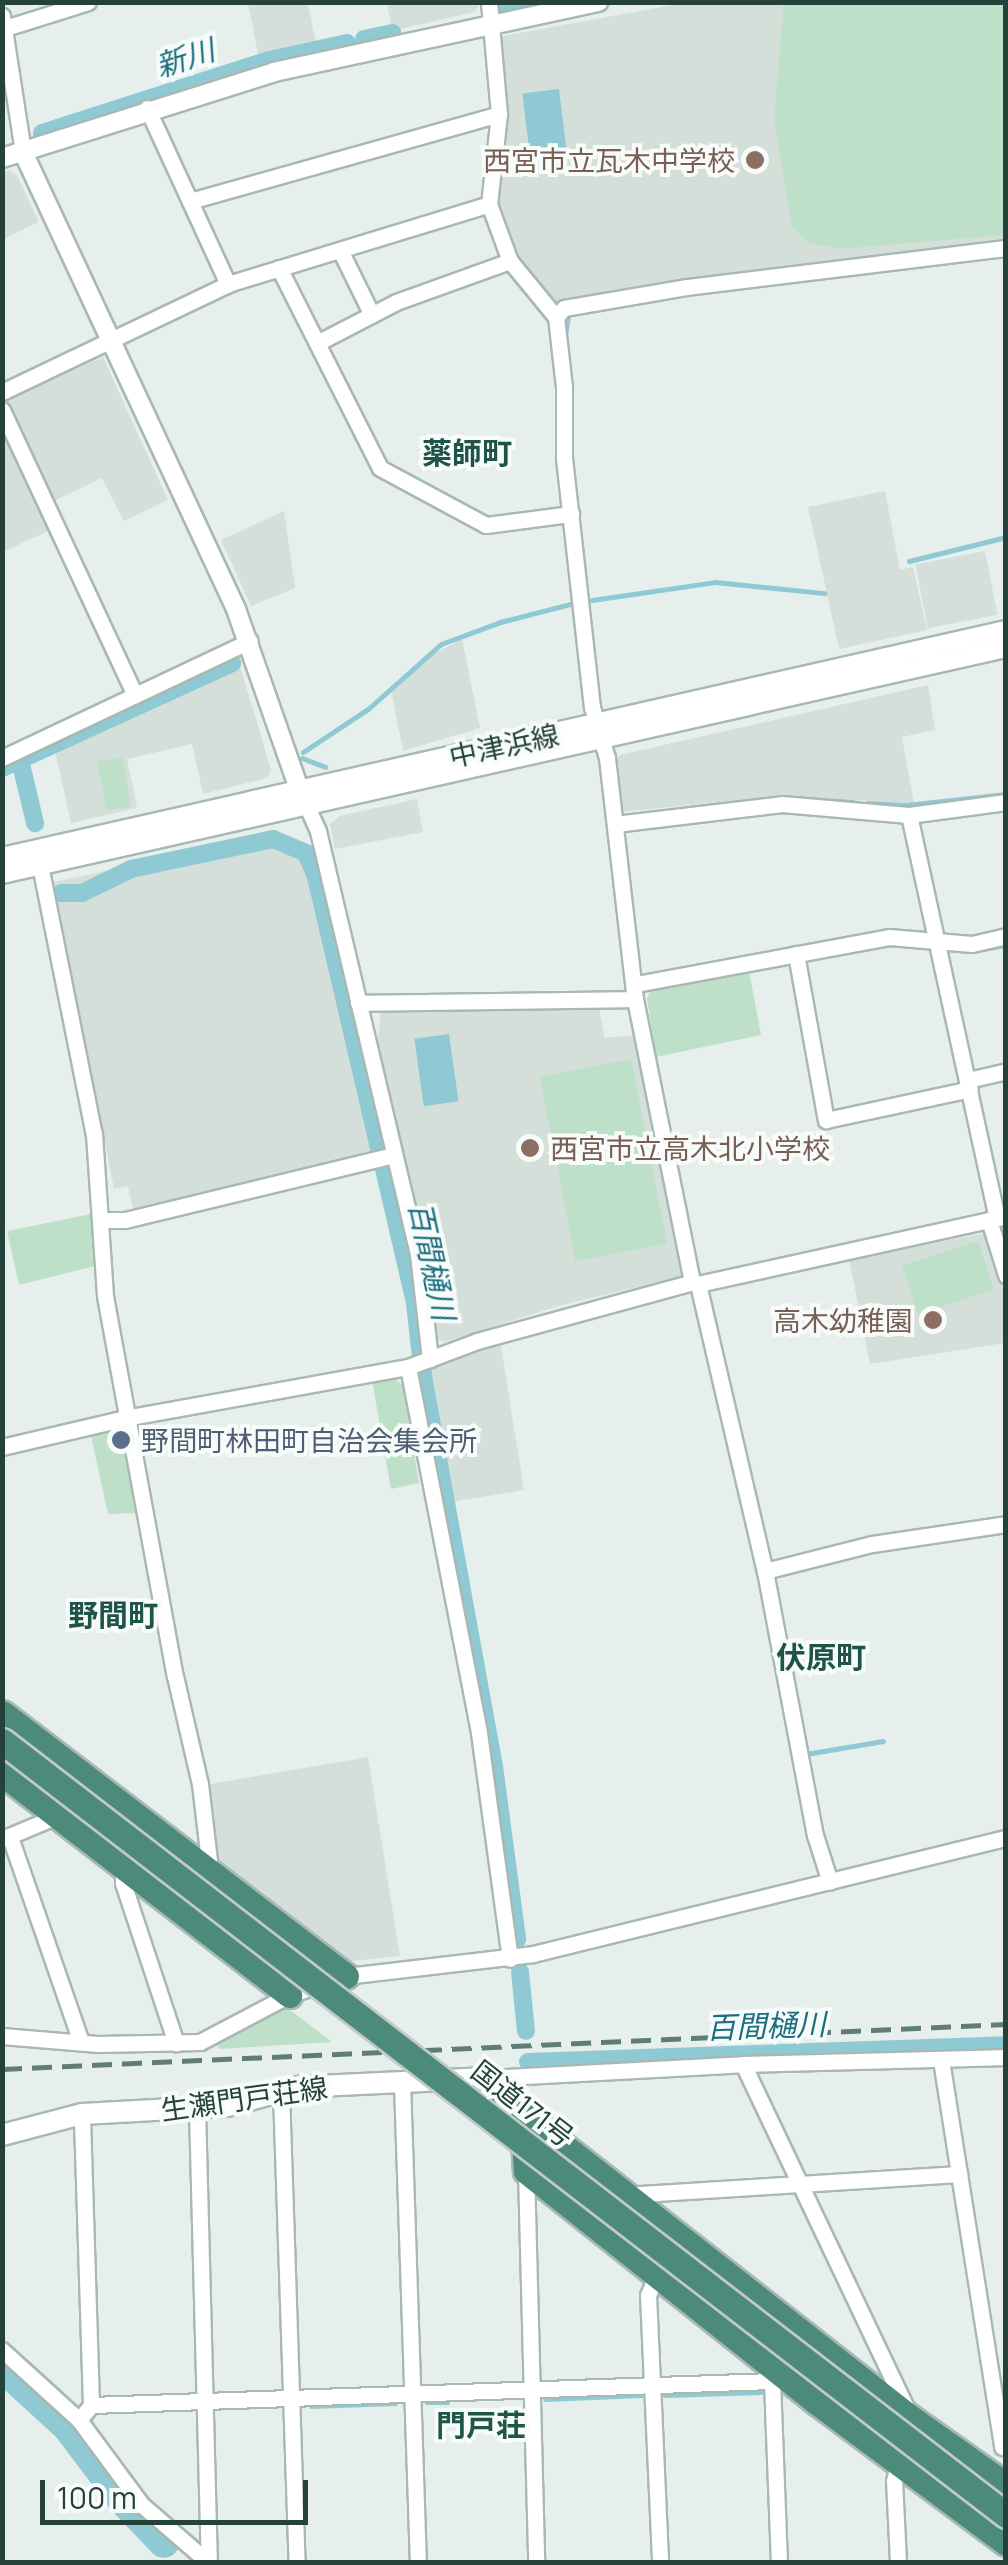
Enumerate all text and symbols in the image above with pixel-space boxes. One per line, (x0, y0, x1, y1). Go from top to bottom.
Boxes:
water label: 新川 (151, 32, 219, 84)
place label: 西宮市立瓦木中学校 (483, 143, 735, 177)
marker: 西宮市立瓦木中学校 (744, 149, 766, 171)
district label: 薬師町 (422, 435, 512, 471)
street label: 中津浜線 (446, 717, 562, 773)
place label: 西宮市立高木北小学校 (550, 1131, 830, 1165)
marker: 西宮市立高木北小学校 (519, 1137, 541, 1159)
water label: 百間樋川 (402, 1199, 462, 1323)
place label: 高木幼稚園 (773, 1303, 913, 1337)
marker: 高木幼稚園 (922, 1309, 944, 1331)
place label: 野間町林田町自治会集会所 (141, 1423, 477, 1457)
marker: 野間町林田町自治会集会所 (110, 1429, 132, 1451)
district label: 野間町 (68, 1597, 158, 1633)
district label: 伏原町 (776, 1639, 866, 1675)
water label: 百間樋川 (705, 2006, 827, 2046)
street label: 国道171号 (465, 2053, 581, 2153)
street label: 生瀬門戸荘線 (158, 2070, 330, 2126)
district label: 門戸荘 (436, 2407, 526, 2443)
scale bar (45, 2460, 312, 2522)
text: 100 m (57, 2477, 137, 2518)

